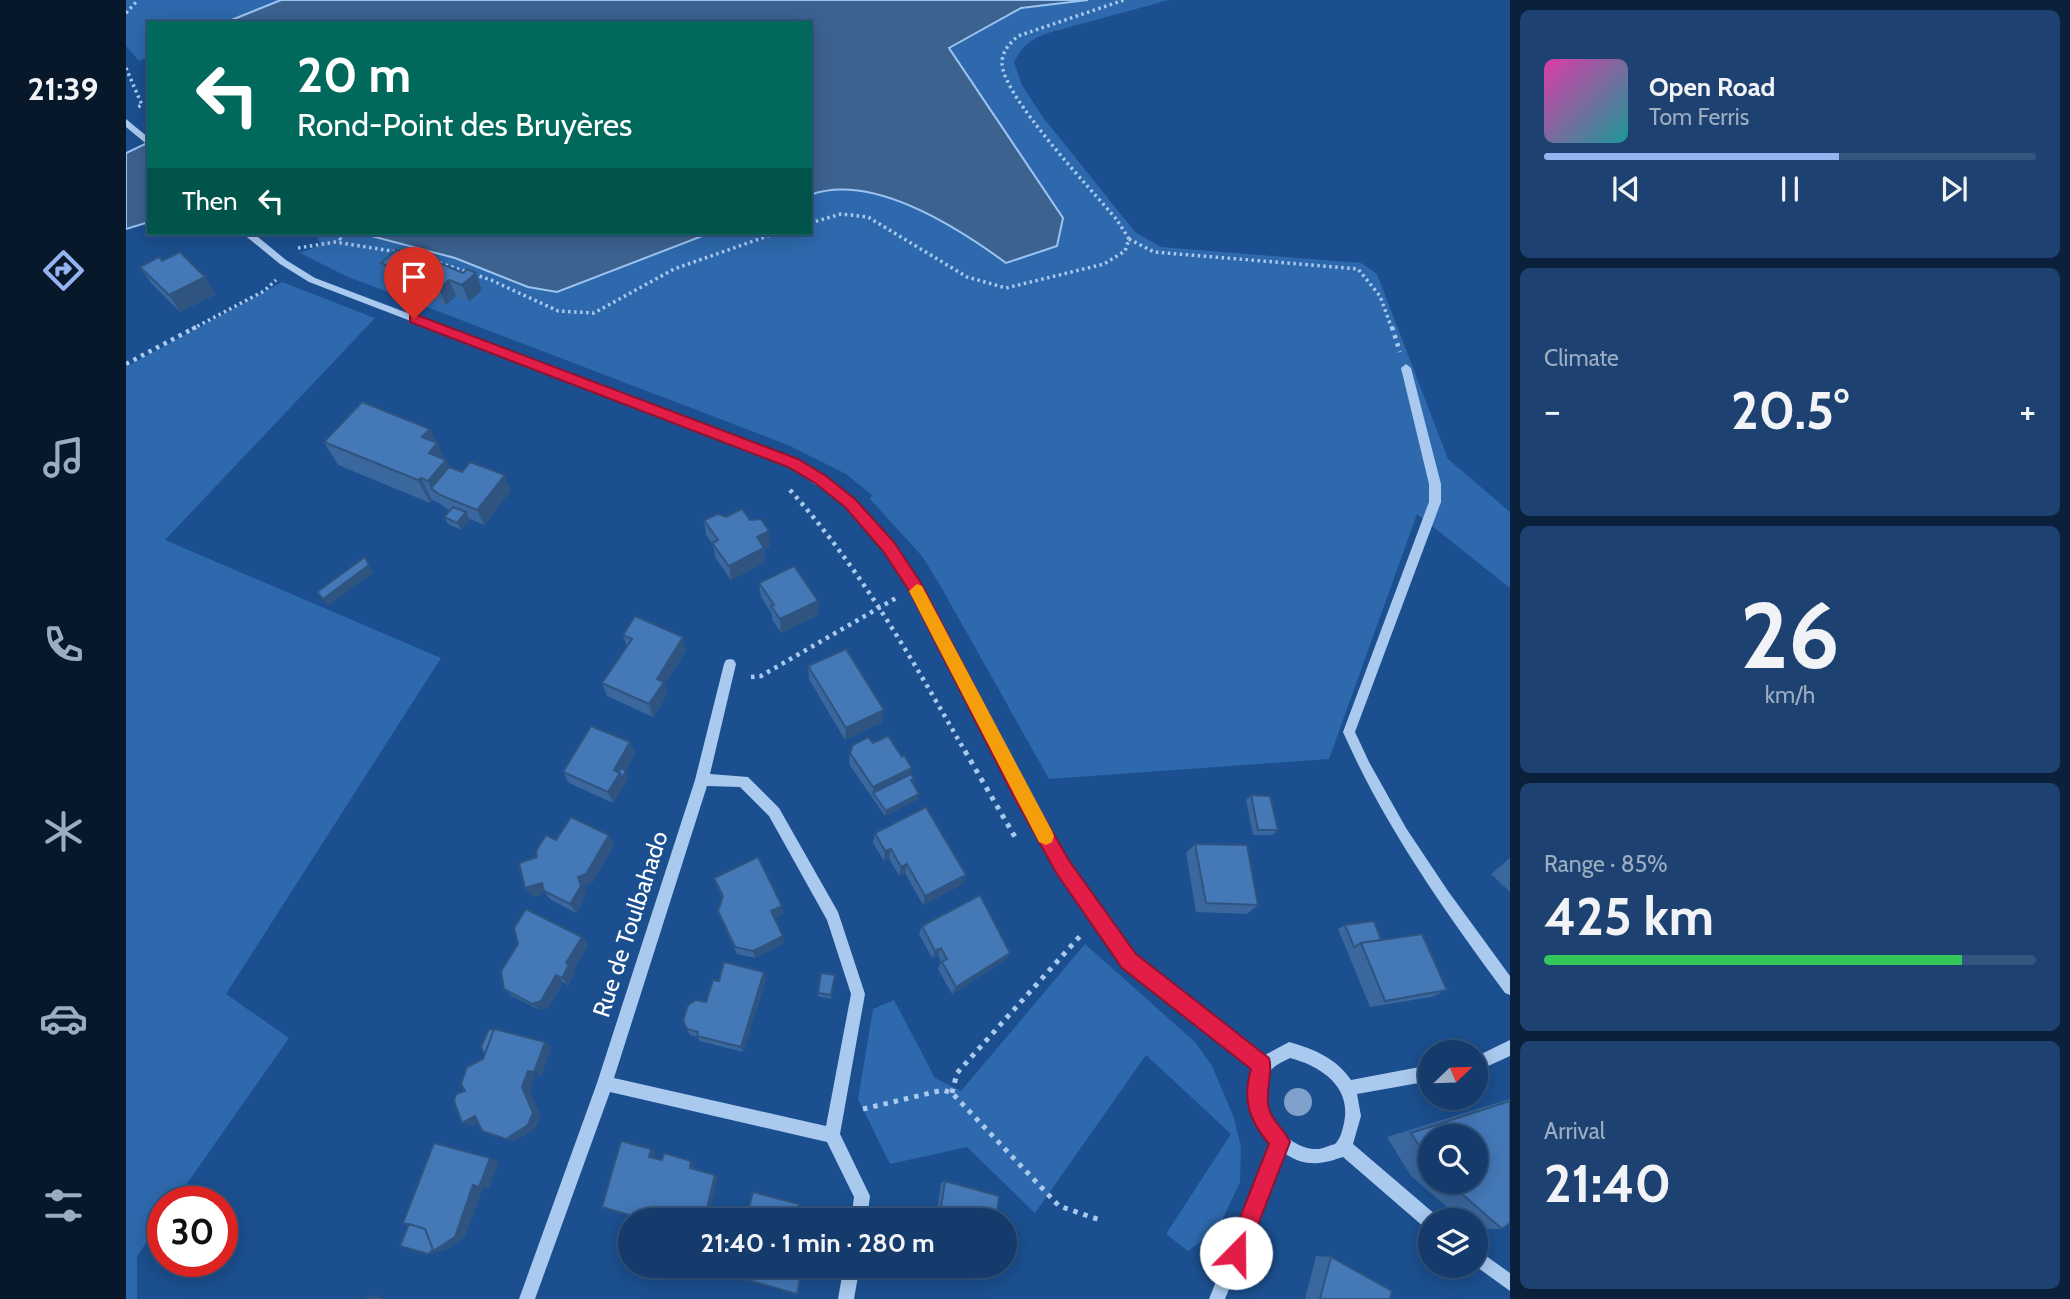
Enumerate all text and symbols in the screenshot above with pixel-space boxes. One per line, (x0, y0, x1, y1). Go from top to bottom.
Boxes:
text: 20 m (297, 45, 411, 104)
icon: left (182, 49, 273, 140)
text: 21:39 (27, 69, 99, 108)
text: Open Road (1649, 71, 1775, 103)
text: Tom Ferris (1649, 103, 1749, 131)
text: Rond-Point des Bruyères (297, 105, 632, 144)
icon: previous (1607, 170, 1645, 208)
icon: pause (1771, 170, 1809, 208)
icon: next (1935, 170, 1973, 208)
icon: left (252, 182, 290, 220)
text: Then (182, 185, 238, 217)
icon: directions (39, 246, 88, 295)
pin (384, 247, 444, 319)
icon: arrive (395, 258, 433, 296)
text: Climate (1544, 344, 1619, 372)
text: 20.5° (1731, 379, 1849, 442)
text: − (1544, 387, 1561, 434)
text: + (2019, 387, 2036, 434)
icon: music (39, 433, 88, 482)
text: 26 (1740, 580, 1840, 691)
icon: phone (39, 620, 88, 669)
text: km/h (1765, 681, 1815, 709)
icon: climate (39, 807, 88, 856)
street label: Rue de Toulbahado (586, 827, 674, 1021)
text: Range · 85% (1544, 850, 1668, 878)
text: 425 km (1544, 885, 1714, 948)
icon: car (39, 994, 88, 1043)
north arrow (1418, 1040, 1488, 1110)
map controls (1418, 1040, 1488, 1278)
text: Arrival (1544, 1117, 1605, 1145)
button: search (1418, 1124, 1488, 1194)
text: 21:40 (1544, 1152, 1671, 1215)
icon: filters (39, 1181, 88, 1230)
speed limit sign: 30 (147, 1186, 238, 1277)
button: layers (1418, 1208, 1488, 1278)
position arrow (1199, 1216, 1273, 1290)
text: 21:40 · 1 min · 280 m (701, 1227, 934, 1259)

